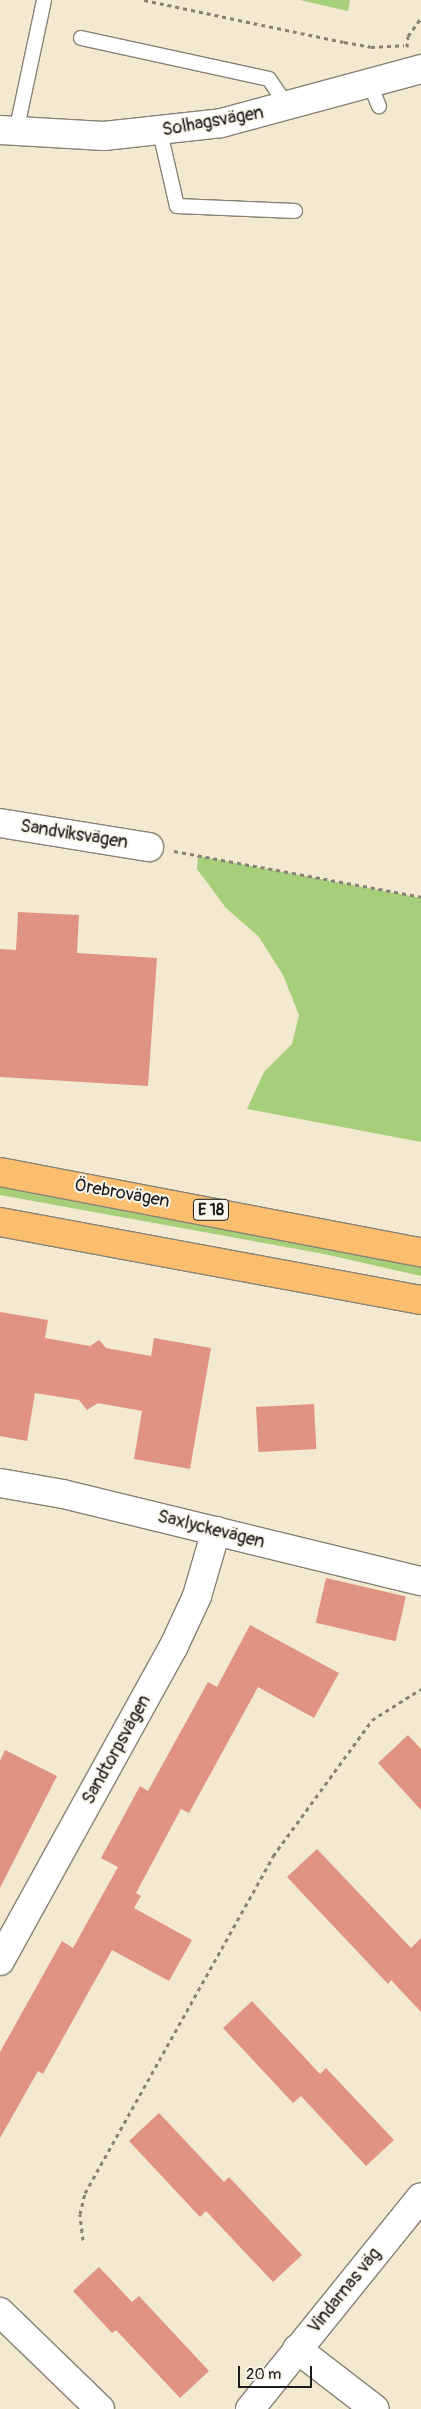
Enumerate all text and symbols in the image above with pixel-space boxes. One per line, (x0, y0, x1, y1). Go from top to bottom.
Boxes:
street label: Solhagsvägen (161, 102, 265, 142)
street label: Sandviksvägen (19, 816, 129, 854)
street label: Örebrovägen (73, 1175, 171, 1213)
road number: E 18 (192, 1196, 230, 1224)
street label: Saxlyckevägen (155, 1506, 267, 1554)
street label: Sandtorpsvägen (78, 1692, 156, 1808)
street label: Vindarnas väg (304, 2244, 386, 2338)
scale bar (241, 2356, 315, 2388)
text: 20 m (246, 2365, 281, 2384)

